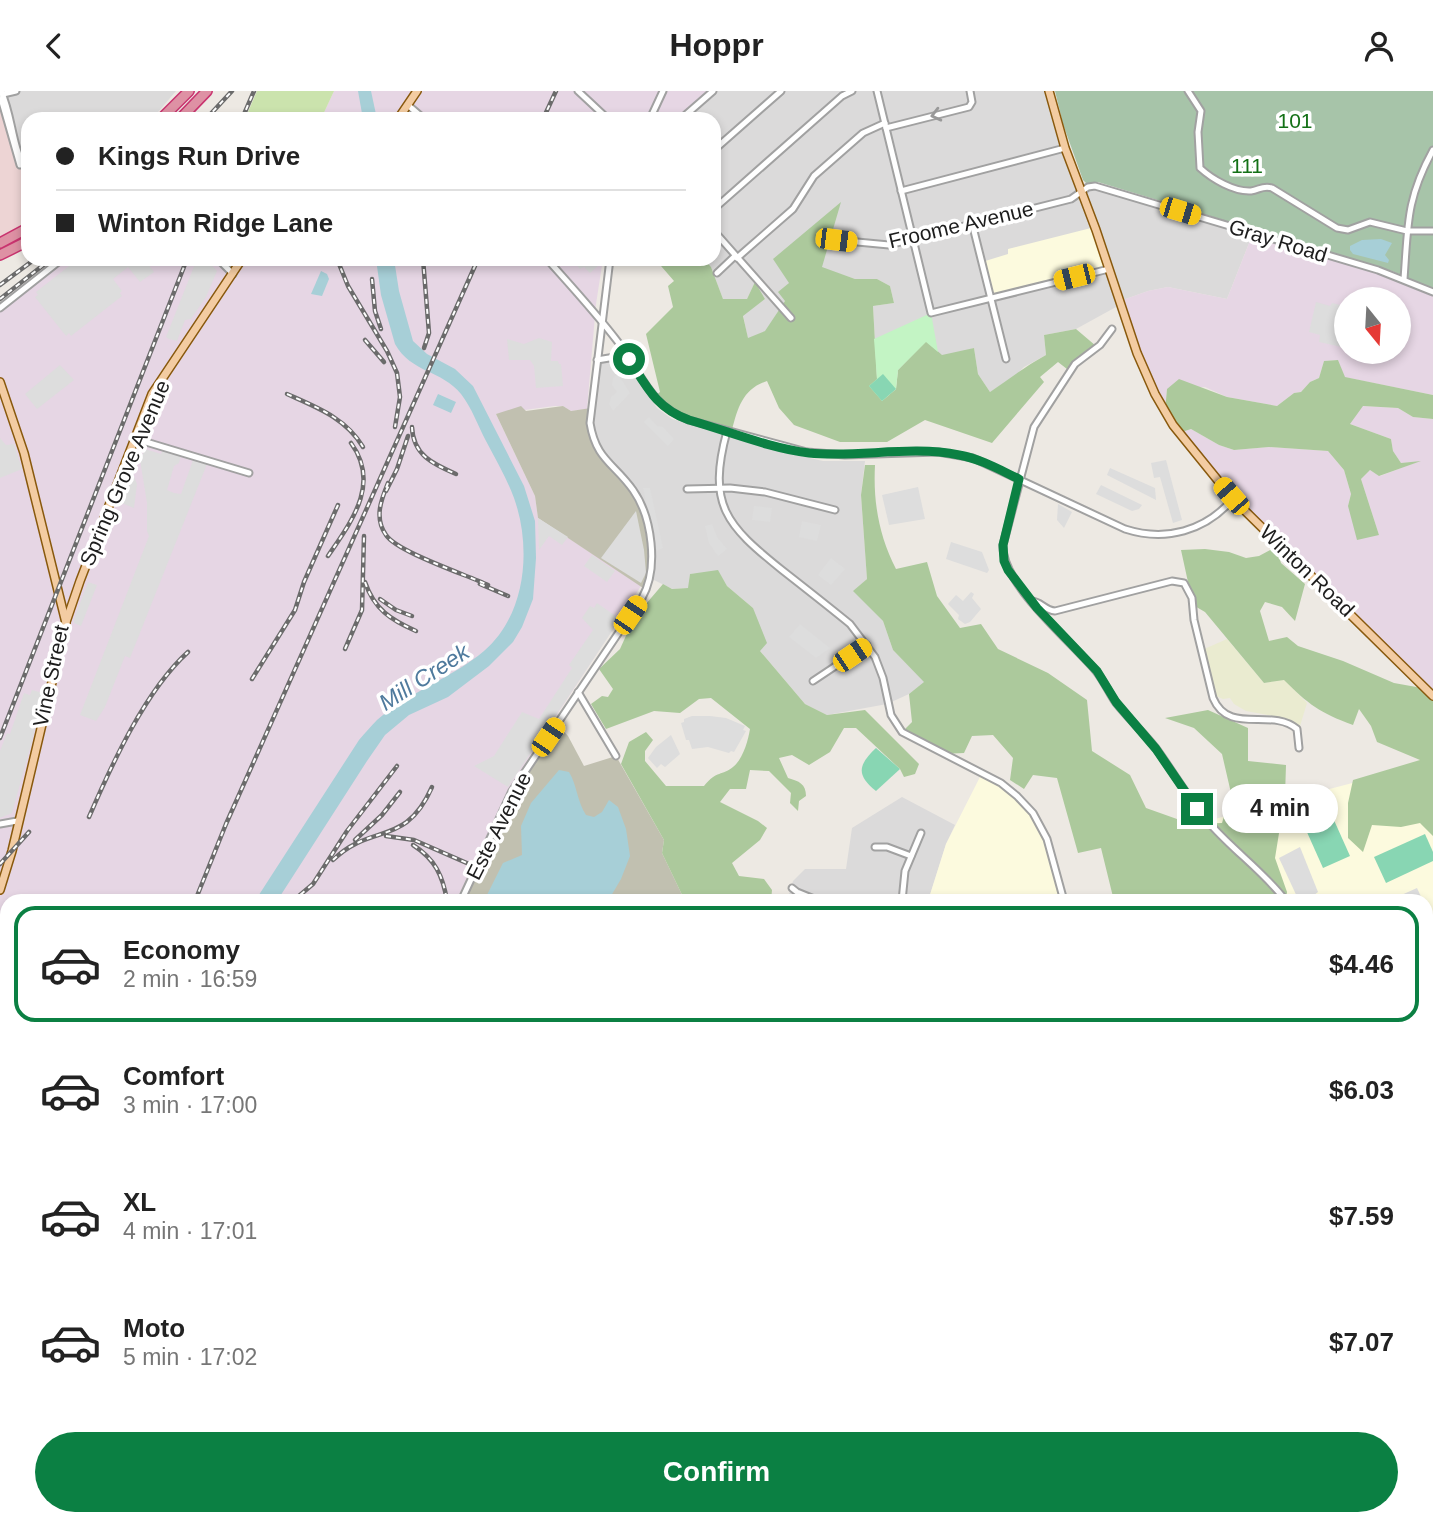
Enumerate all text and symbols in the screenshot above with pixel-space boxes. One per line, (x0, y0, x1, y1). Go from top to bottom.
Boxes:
icon: back (35, 27, 73, 65)
text: Hoppr (669, 27, 764, 63)
icon: person (1360, 27, 1398, 65)
one-way arrow (930, 107, 942, 121)
park label: 101 (1277, 109, 1313, 132)
text: Kings Run Drive (98, 141, 300, 171)
park label: 111 (1231, 154, 1263, 177)
car (1157, 195, 1204, 227)
street label: Froome Avenue (886, 197, 1036, 252)
text: Winton Ridge Lane (98, 208, 333, 238)
street label: Gray Road (1226, 215, 1330, 266)
car (814, 227, 859, 253)
car (1052, 262, 1097, 292)
north arrow (1334, 287, 1410, 364)
map controls (1334, 287, 1411, 364)
route start (613, 343, 645, 375)
street label: Spring Grove Avenue (75, 377, 174, 569)
car (1210, 473, 1253, 519)
street label: Winton Road (1256, 520, 1359, 621)
car (610, 592, 651, 638)
street label: Vine Street (29, 623, 73, 729)
car (829, 635, 876, 675)
water label: Mill Creek (374, 637, 475, 716)
car (528, 714, 569, 760)
street label: Este Avenue (462, 768, 535, 883)
callout: 4 min (1222, 785, 1337, 833)
route end (1181, 793, 1213, 825)
text: 4 min (1250, 795, 1310, 821)
icon: car (39, 933, 102, 996)
text: Economy (123, 935, 240, 965)
text: $4.46 (1329, 949, 1394, 979)
text: 2 min · 16:59 (123, 966, 257, 992)
icon: car (39, 1059, 102, 1122)
text: Comfort (123, 1061, 224, 1091)
text: $6.03 (1329, 1075, 1394, 1105)
text: 3 min · 17:00 (123, 1092, 257, 1118)
icon: car (39, 1185, 102, 1248)
text: XL (123, 1187, 156, 1217)
text: $7.59 (1329, 1201, 1394, 1231)
text: 4 min · 17:01 (123, 1218, 257, 1244)
icon: car (39, 1311, 102, 1374)
text: Moto (123, 1313, 185, 1343)
text: $7.07 (1329, 1327, 1394, 1357)
text: 5 min · 17:02 (123, 1344, 257, 1370)
button: Confirm (35, 1432, 1398, 1512)

